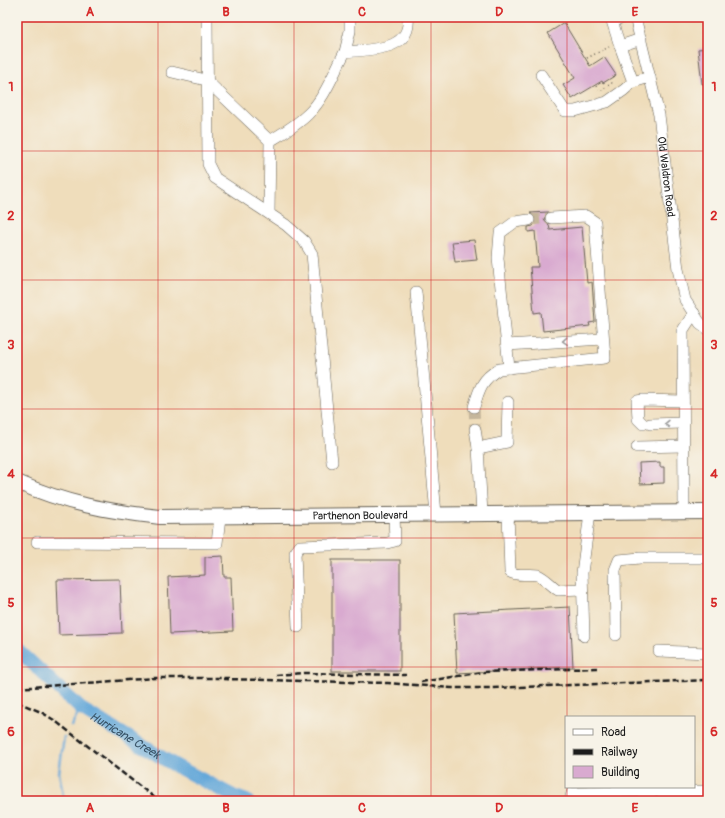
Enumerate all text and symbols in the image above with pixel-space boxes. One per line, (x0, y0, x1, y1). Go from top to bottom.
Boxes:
text: A (86, 4, 95, 20)
text: B (222, 4, 230, 20)
text: C (358, 4, 366, 20)
text: D (495, 4, 503, 20)
text: E (632, 4, 639, 20)
text: 1 (8, 79, 14, 95)
text: 1 (711, 79, 717, 95)
street label: Old Waldron Road (655, 136, 678, 218)
text: 2 (7, 208, 15, 224)
text: 2 (710, 208, 718, 224)
text: 3 (7, 337, 15, 353)
one-way arrow (562, 337, 568, 346)
text: 3 (710, 337, 718, 353)
one-way arrow (664, 419, 670, 428)
text: 4 (7, 466, 15, 482)
text: 4 (710, 466, 718, 482)
street label: Parthenon Boulevard (312, 509, 408, 523)
text: 5 (7, 595, 15, 611)
text: 5 (710, 595, 718, 611)
water label: Hurricane Creek (87, 709, 163, 763)
legend (565, 716, 695, 788)
text: 6 (7, 724, 15, 740)
text: 6 (710, 724, 718, 740)
text: Road (601, 725, 626, 740)
text: Railway (601, 745, 637, 760)
text: Building (601, 765, 640, 780)
text: A (86, 800, 95, 816)
text: B (222, 800, 230, 816)
text: C (358, 800, 366, 816)
text: D (495, 800, 503, 816)
text: E (632, 800, 639, 816)

